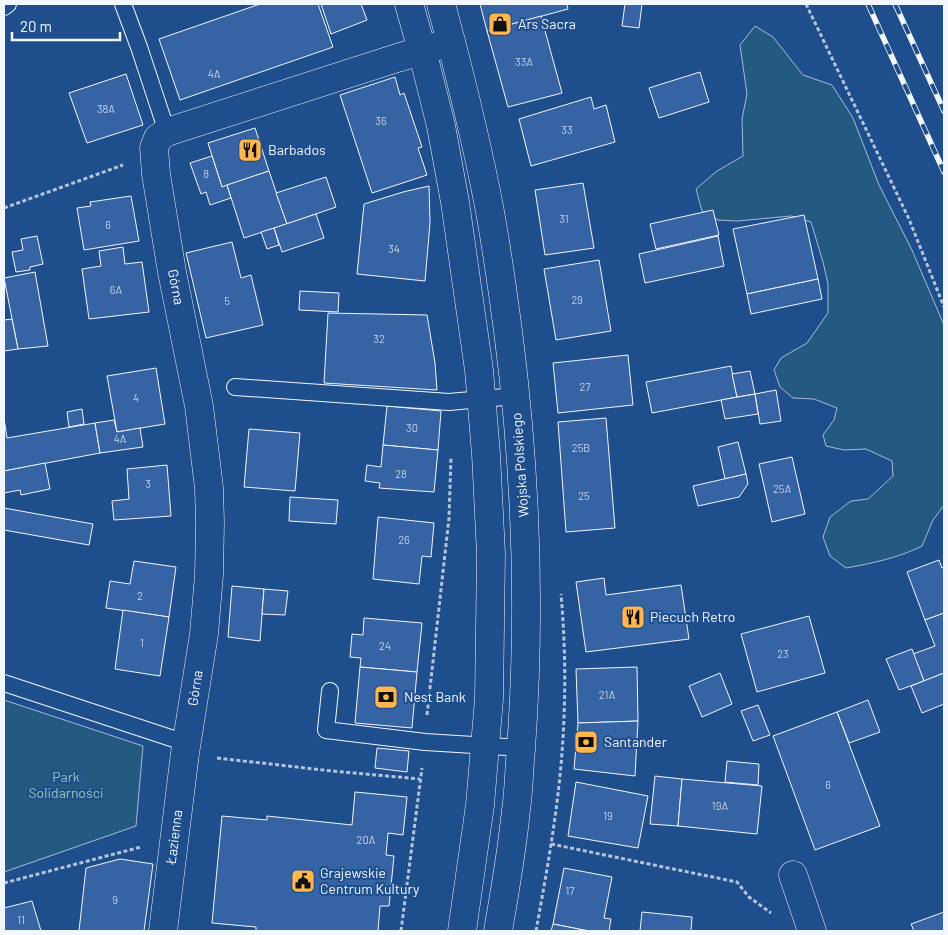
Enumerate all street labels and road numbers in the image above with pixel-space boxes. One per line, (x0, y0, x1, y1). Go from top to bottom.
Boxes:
street label: Górna (165, 268, 188, 306)
street label: Wojska Polskiego (507, 412, 532, 518)
street label: Górna (183, 669, 206, 707)
street label: Łazienna (162, 809, 185, 866)

